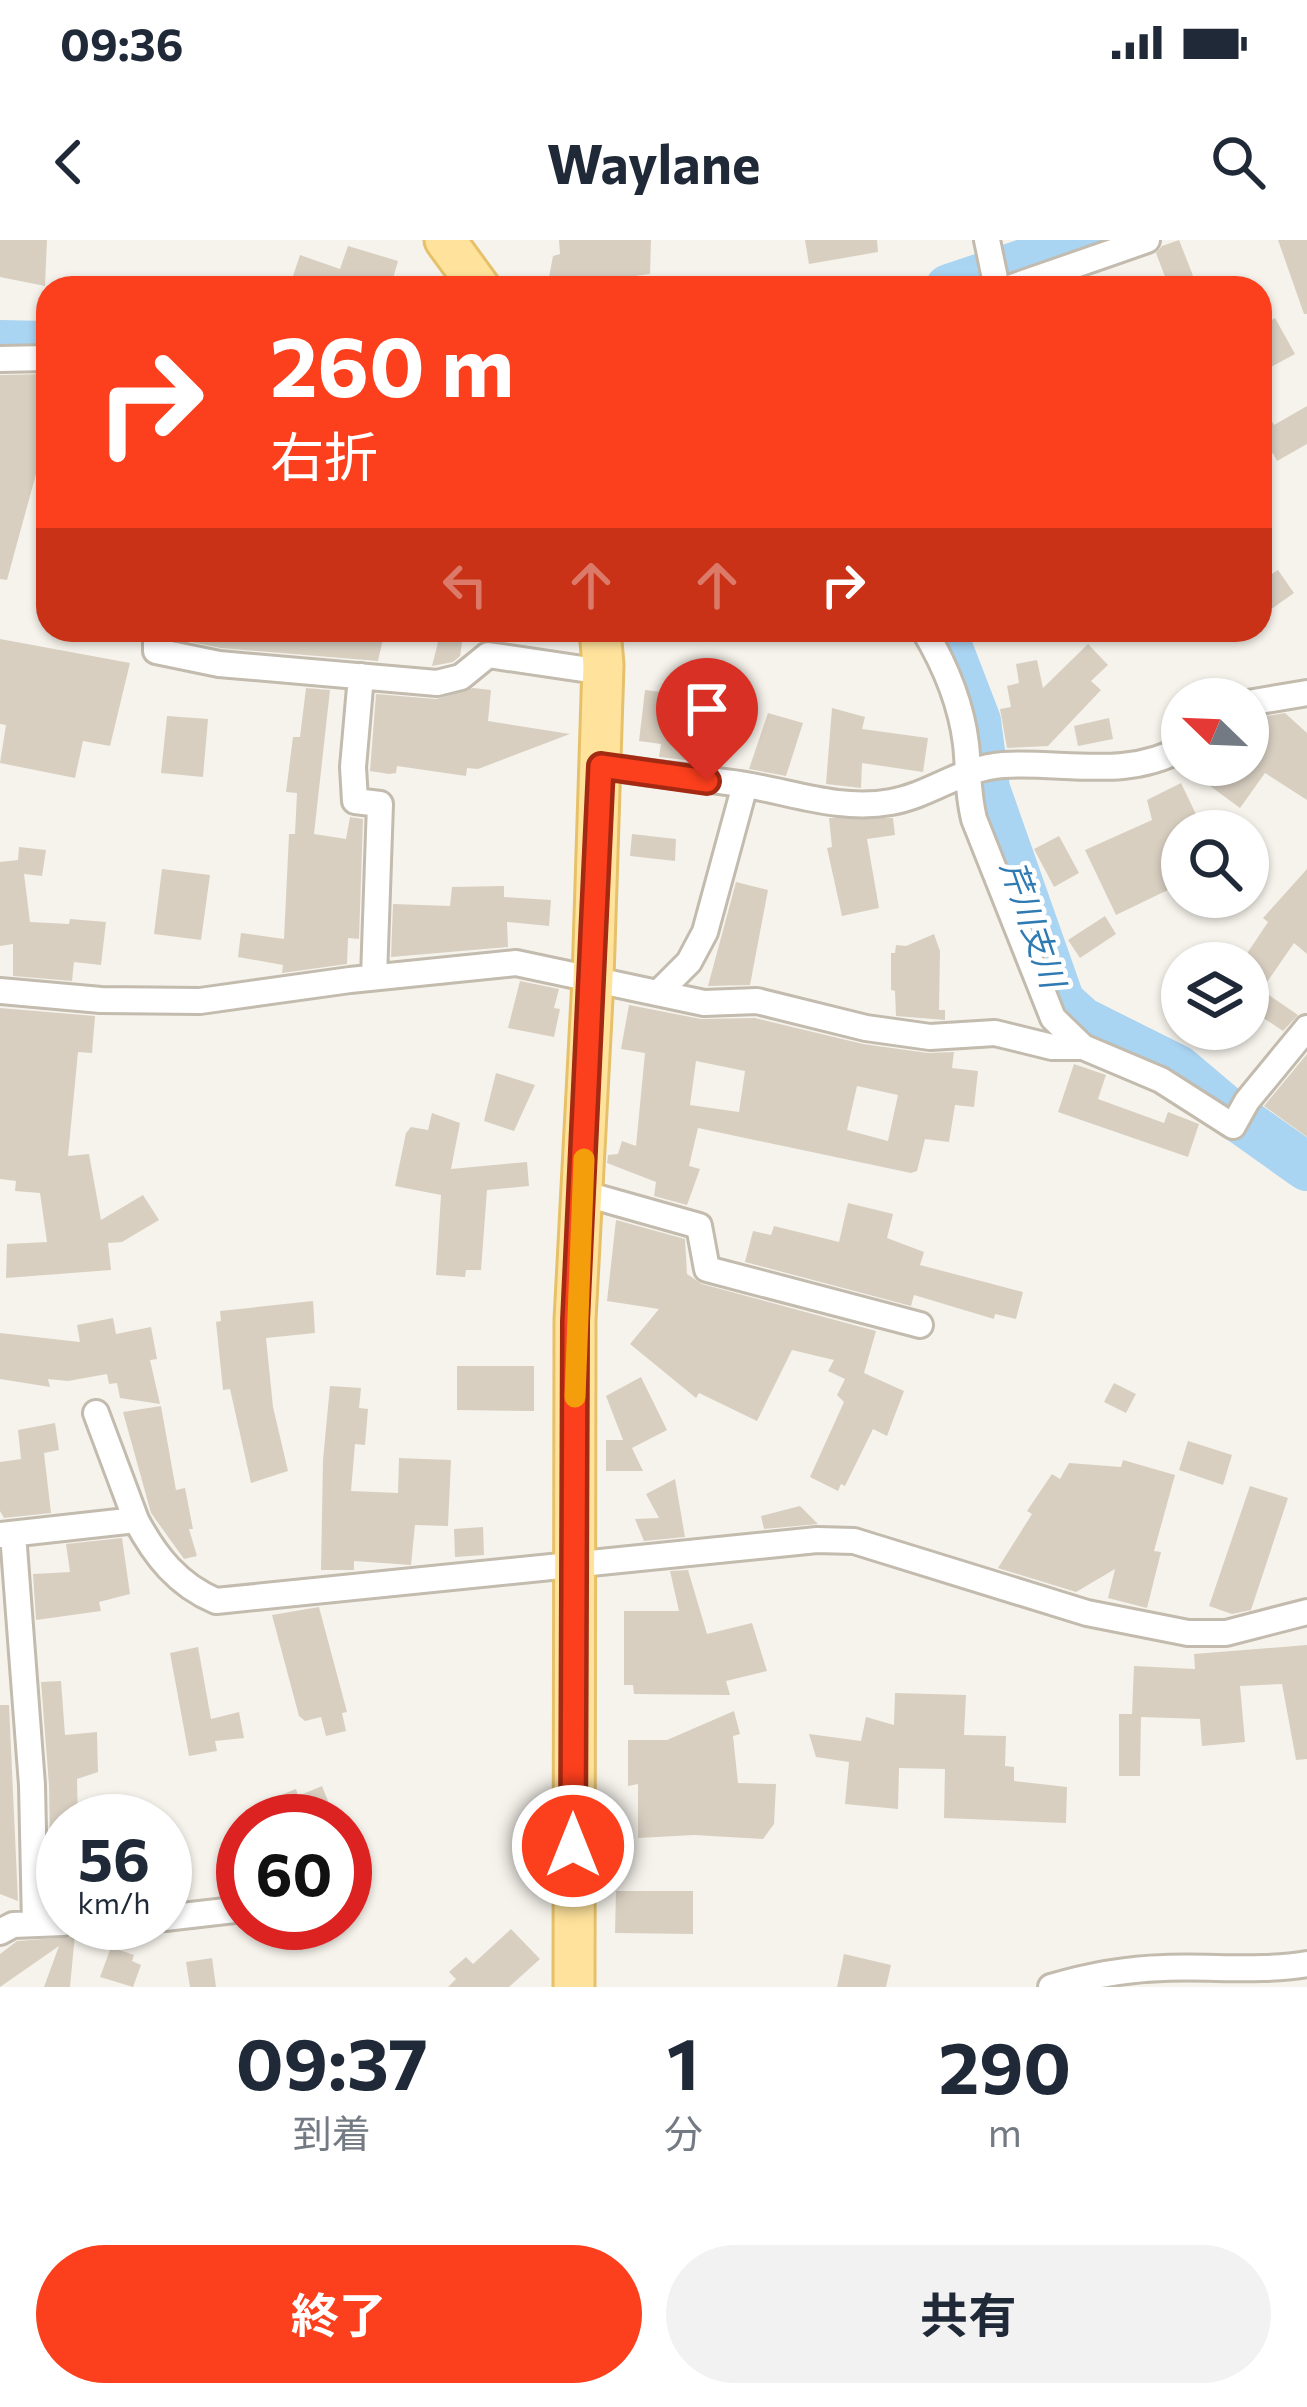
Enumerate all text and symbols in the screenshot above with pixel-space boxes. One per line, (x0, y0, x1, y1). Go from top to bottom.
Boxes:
text: 09:36 (60, 15, 184, 70)
icon: back (36, 129, 102, 195)
text: Waylane (547, 129, 760, 195)
icon: search (1205, 129, 1271, 195)
text: 260 m (270, 312, 514, 414)
icon: right (72, 324, 228, 480)
text: 右折 (270, 422, 378, 488)
icon: left (432, 552, 498, 618)
icon: ahead (558, 552, 624, 618)
icon: ahead (684, 552, 750, 618)
icon: right (810, 552, 876, 618)
pin (656, 658, 758, 781)
icon: arrive (674, 676, 740, 742)
north arrow (1161, 678, 1269, 786)
map controls (1161, 678, 1269, 1050)
button: search (1161, 810, 1269, 918)
water label: 芹川支川 (994, 854, 1076, 995)
button: layers (1161, 942, 1269, 1050)
position arrow (510, 1783, 636, 1909)
speed limit sign: 60 (216, 1794, 372, 1950)
text: 56 (78, 1820, 150, 1893)
text: km/h (78, 1883, 150, 1920)
text: 09:37 (236, 2017, 428, 2105)
text: 1 (667, 2017, 699, 2105)
text: 290 (938, 2021, 1071, 2109)
text: m (988, 2107, 1022, 2155)
text: 到着 (293, 2108, 371, 2156)
text: 分 (664, 2108, 703, 2156)
button: 終了 (36, 2245, 642, 2383)
button: 共有 (666, 2245, 1271, 2383)

